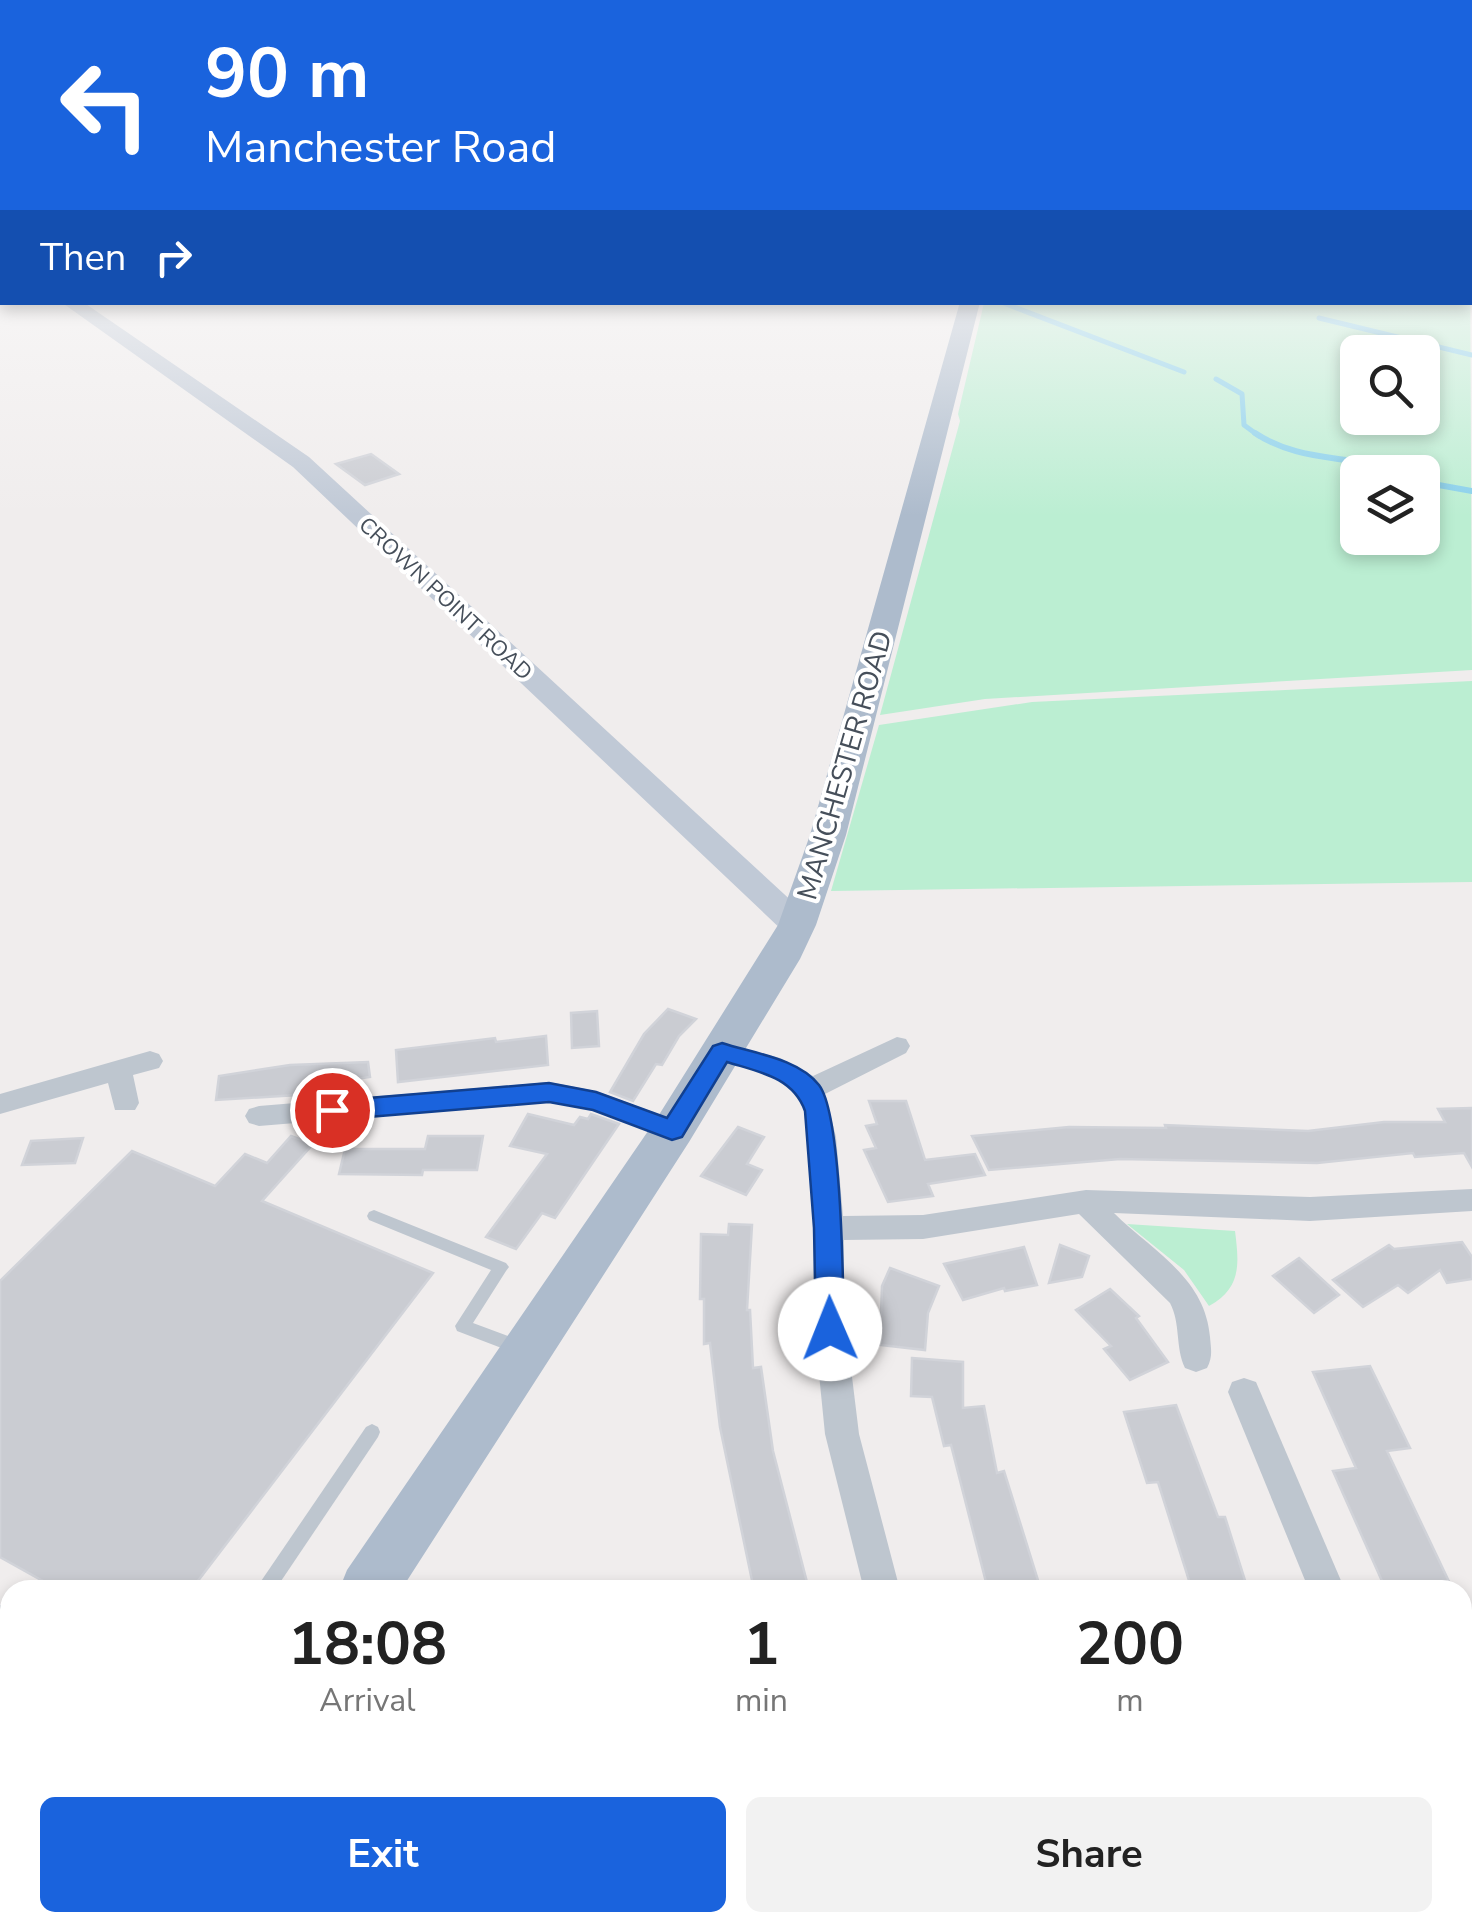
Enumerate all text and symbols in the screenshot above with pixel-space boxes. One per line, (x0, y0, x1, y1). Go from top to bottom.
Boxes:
text: 90 m (205, 26, 369, 122)
icon: left (40, 40, 170, 170)
text: Manchester Road (205, 117, 556, 178)
icon: right (146, 230, 201, 285)
text: Then (40, 232, 126, 283)
map controls (1340, 335, 1440, 555)
button: search (1340, 335, 1440, 435)
button: layers (1340, 455, 1440, 555)
street label: CROWN POINT ROAD (352, 510, 539, 687)
street label: MANCHESTER ROAD (788, 626, 902, 904)
pin (290, 1068, 375, 1153)
icon: arrive (305, 1083, 360, 1138)
position arrow (778, 1277, 882, 1381)
text: 18:08 (288, 1603, 447, 1685)
text: 1 (743, 1603, 779, 1685)
text: 200 (1076, 1603, 1184, 1685)
text: Arrival (319, 1679, 416, 1722)
text: min (735, 1679, 788, 1722)
text: m (1116, 1679, 1144, 1722)
button: Exit (40, 1797, 726, 1912)
button: Share (746, 1797, 1432, 1912)

